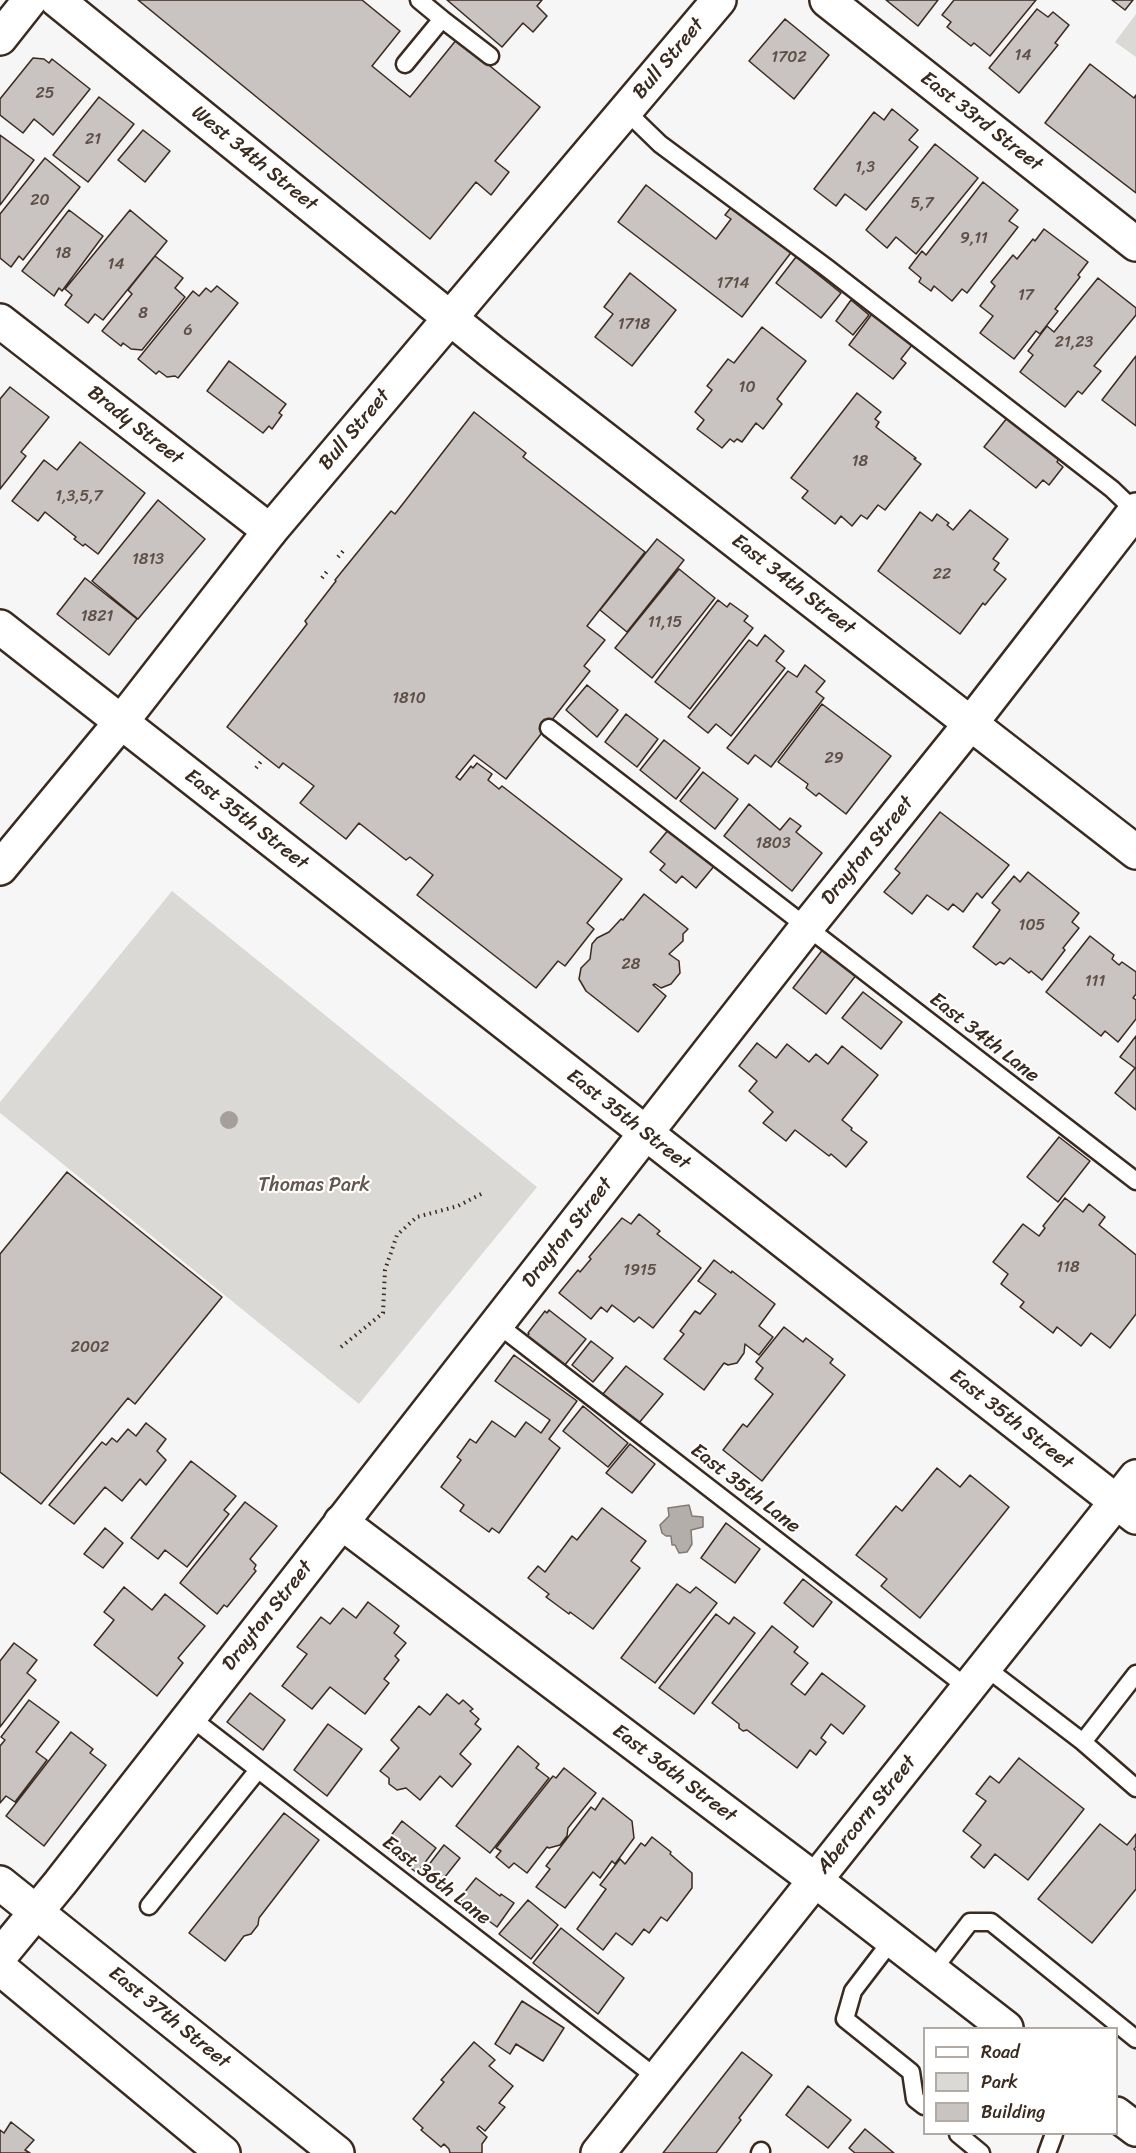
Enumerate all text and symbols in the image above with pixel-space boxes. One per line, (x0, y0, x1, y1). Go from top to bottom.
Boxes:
street label: Bull Street (628, 14, 710, 104)
house number: 14 (1015, 46, 1031, 66)
house number: 1702 (771, 48, 807, 68)
street label: East 33rd Street (915, 67, 1047, 177)
house number: 25 (35, 84, 55, 104)
street label: West 34th Street (186, 101, 322, 217)
house number: 21 (85, 130, 101, 150)
house number: 1,3 (855, 158, 875, 178)
house number: 20 (30, 191, 50, 211)
house number: 5,7 (910, 194, 934, 214)
house number: 9,11 (960, 229, 988, 249)
house number: 18 (55, 244, 71, 264)
house number: 14 (108, 255, 124, 275)
house number: 1714 (717, 274, 749, 294)
house number: 17 (1018, 286, 1034, 306)
house number: 8 (138, 304, 148, 324)
house number: 1718 (618, 315, 650, 335)
house number: 6 (183, 321, 193, 341)
house number: 21,23 (1055, 333, 1093, 353)
house number: 10 (739, 378, 755, 398)
street label: Brady Street (82, 381, 188, 471)
street label: Bull Street (314, 385, 396, 475)
house number: 18 (852, 452, 868, 472)
house number: 1,3,5,7 (55, 487, 103, 507)
street label: East 34th Street (726, 529, 860, 641)
house number: 1813 (132, 550, 164, 570)
house number: 22 (933, 565, 951, 585)
house number: 1821 (81, 607, 113, 627)
house number: 11,15 (648, 613, 682, 633)
house number: 1810 (392, 689, 426, 709)
house number: 29 (824, 749, 844, 769)
street label: East 35th Street (180, 764, 312, 876)
street label: Drayton Street (817, 792, 919, 910)
house number: 1803 (755, 834, 791, 854)
house number: 105 (1019, 916, 1045, 936)
house number: 28 (622, 955, 640, 975)
house number: 111 (1085, 972, 1105, 992)
street label: East 34th Lane (924, 988, 1044, 1088)
street label: East 35th Street (562, 1064, 694, 1176)
street label: Drayton Street (518, 1173, 618, 1293)
park label: Thomas Park (258, 1174, 370, 1198)
house number: 118 (1056, 1258, 1080, 1278)
house number: 1915 (623, 1261, 657, 1281)
house number: 2002 (71, 1338, 109, 1358)
street label: East 35th Street (945, 1364, 1077, 1476)
street label: East 35th Lane (686, 1439, 804, 1539)
street label: Drayton Street (218, 1556, 318, 1676)
street label: East 36th Street (607, 1720, 741, 1828)
street label: Abercorn Street (812, 1751, 922, 1879)
street label: East 36th Lane (377, 1831, 495, 1931)
street label: East 37th Street (103, 1962, 235, 2074)
legend (923, 2027, 1118, 2135)
text: Road (981, 2036, 1020, 2068)
text: Park (981, 2066, 1018, 2098)
text: Building (981, 2096, 1045, 2128)

